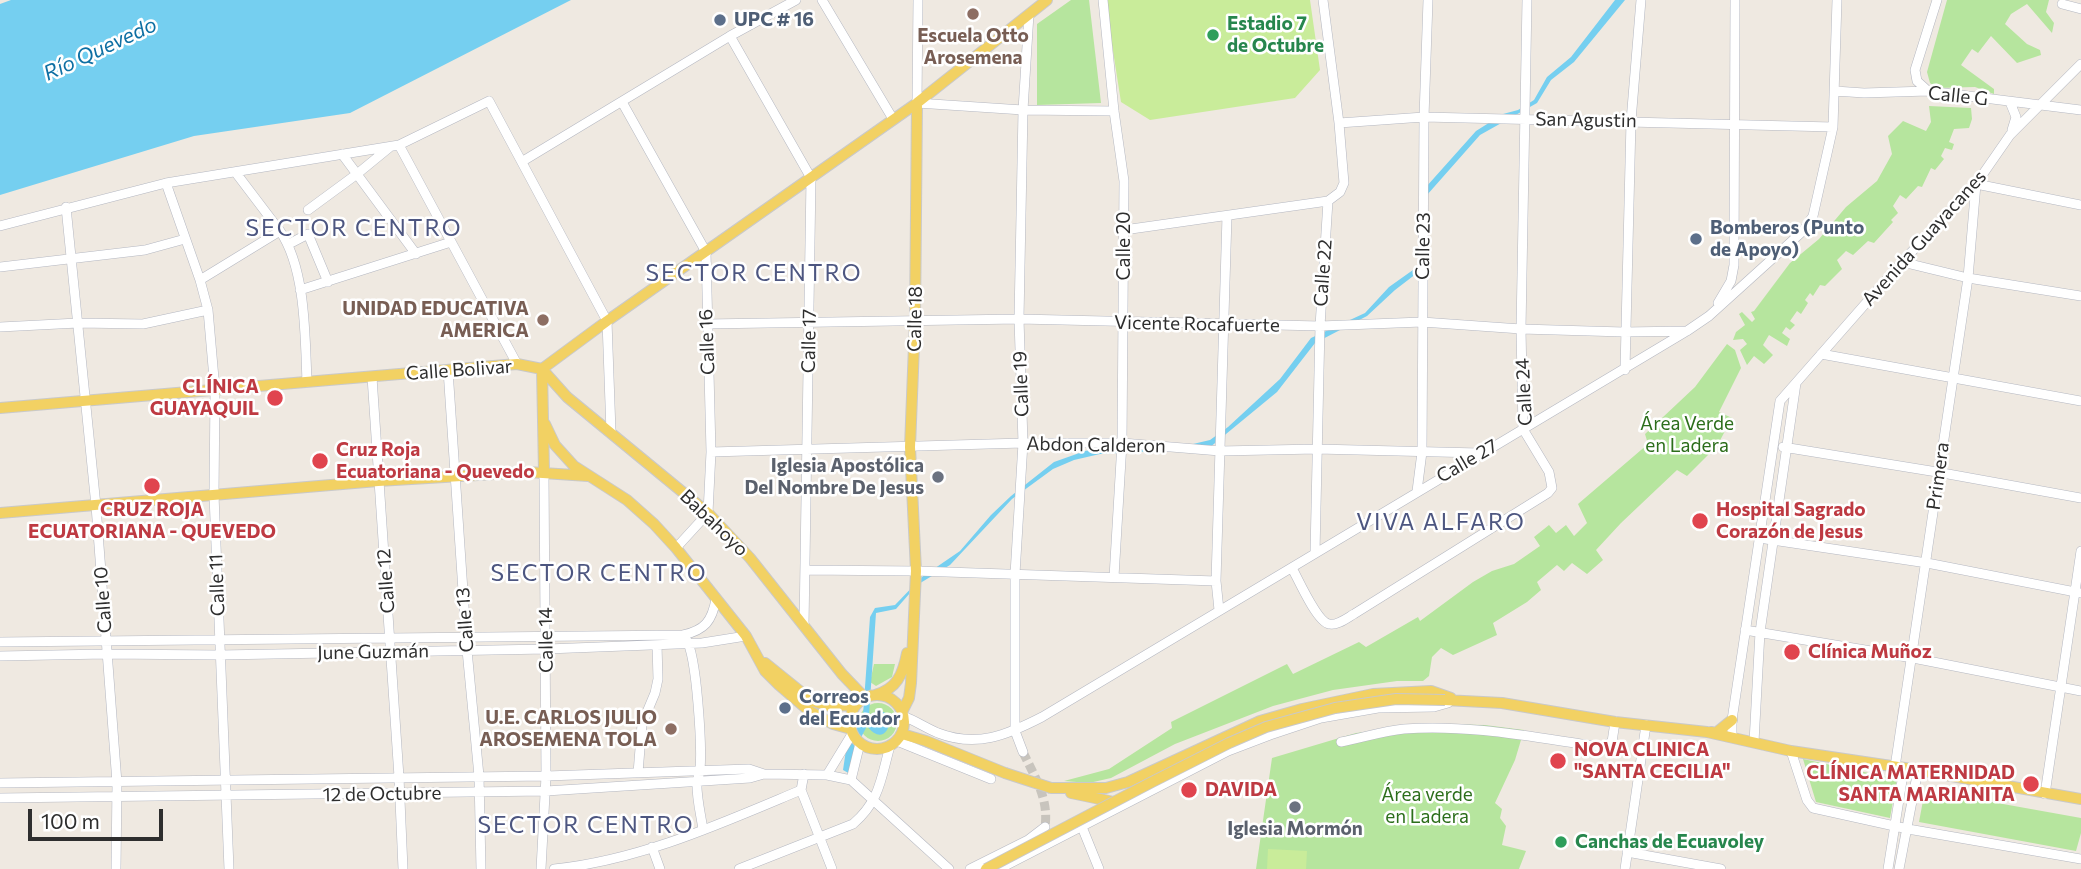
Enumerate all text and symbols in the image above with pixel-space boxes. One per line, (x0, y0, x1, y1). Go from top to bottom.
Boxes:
marker: Escuela Otto Arosemena (965, 6, 981, 22)
place label: UPC # 16 (734, 9, 814, 31)
water label: Río Quevedo (39, 12, 161, 86)
marker: UPC # 16 (712, 12, 728, 28)
place label: Estadio 7 de Octubre (1227, 13, 1324, 57)
place label: Escuela Otto Arosemena (917, 25, 1029, 69)
marker: Estadio 7 de Octubre (1205, 27, 1221, 43)
street label: Calle G (1927, 82, 1989, 110)
street label: San Agustin (1535, 108, 1637, 132)
street label: Avenida Guayacanes (1857, 165, 1991, 311)
street label: Calle 20 (1113, 211, 1135, 281)
street label: Calle 23 (1411, 212, 1435, 280)
district label: SECTOR CENTRO (247, 214, 461, 242)
place label: Bomberos (Punto de Apoyo) (1710, 217, 1864, 261)
marker: Bomberos (Punto de Apoyo) (1688, 231, 1704, 247)
street label: Calle 22 (1309, 239, 1337, 307)
district label: SECTOR CENTRO (647, 259, 861, 287)
street label: Calle 18 (903, 286, 927, 352)
place label: UNIDAD EDUCATIVA AMERICA (342, 298, 529, 342)
street label: Calle 16 (694, 309, 720, 375)
street label: Calle 17 (797, 309, 821, 373)
street label: Vicente Rocafuerte (1114, 311, 1280, 337)
marker: UNIDAD EDUCATIVA AMERICA (535, 312, 551, 328)
street label: Calle 19 (1008, 351, 1034, 417)
street label: Calle Bolivar (405, 355, 513, 385)
street label: Calle 24 (1511, 358, 1537, 426)
place label: CLÍNICA GUAYAQUIL (150, 376, 259, 420)
marker: CLÍNICA GUAYAQUIL (265, 388, 285, 408)
park label: Área Verde en Ladera (1640, 413, 1734, 457)
street label: Abdon Calderon (1026, 432, 1166, 458)
street label: Calle 27 (1432, 434, 1502, 488)
place label: Cruz Roja Ecuatoriana - Quevedo (336, 439, 535, 483)
street label: Primera (1922, 441, 1954, 511)
marker: Cruz Roja Ecuatoriana - Quevedo (310, 451, 330, 471)
place label: Iglesia Apostólica Del Nombre De Jesus (744, 455, 924, 499)
marker: Iglesia Apostólica Del Nombre De Jesus (930, 469, 946, 485)
marker: CRUZ ROJA ECUATORIANA - QUEVEDO (142, 476, 162, 496)
street label: Babahoyo (675, 485, 753, 561)
place label: CRUZ ROJA ECUATORIANA - QUEVEDO (28, 499, 276, 543)
place label: Hospital Sagrado Corazón de Jesus (1716, 499, 1866, 543)
district label: VIVA ALFARO (1358, 508, 1524, 536)
marker: Hospital Sagrado Corazón de Jesus (1690, 511, 1710, 531)
street label: Calle 12 (372, 548, 400, 614)
street label: Calle 11 (205, 553, 229, 617)
district label: SECTOR CENTRO (492, 559, 706, 587)
street label: Calle 10 (89, 566, 117, 634)
street label: Calle 13 (451, 587, 479, 653)
street label: Calle 14 (534, 607, 558, 673)
street label: June Guzmán (317, 640, 429, 664)
place label: Clínica Muñoz (1808, 641, 1932, 663)
marker: Clínica Muñoz (1782, 642, 1802, 662)
place label: Correos del Ecuador (799, 686, 901, 730)
marker: Correos del Ecuador (777, 700, 793, 716)
place label: U.E. CARLOS JULIO AROSEMENA TOLA (479, 707, 657, 751)
marker: U.E. CARLOS JULIO AROSEMENA TOLA (663, 721, 679, 737)
place label: NOVA CLINICA "SANTA CECILIA" (1574, 739, 1731, 783)
marker: NOVA CLINICA "SANTA CECILIA" (1548, 751, 1568, 771)
place label: CLÍNICA MATERNIDAD SANTA MARIANITA (1806, 762, 2015, 806)
marker: CLÍNICA MATERNIDAD SANTA MARIANITA (2021, 774, 2041, 794)
place label: DAVIDA (1205, 779, 1277, 801)
marker: DAVIDA (1179, 780, 1199, 800)
street label: 12 de Octubre (322, 782, 442, 806)
park label: Área verde en Ladera (1381, 784, 1473, 828)
scale bar (32, 796, 166, 840)
marker: Iglesia Mormón (1287, 799, 1303, 815)
text: 100 m (41, 808, 100, 833)
district label: SECTOR CENTRO (479, 811, 693, 839)
place label: Iglesia Mormón (1227, 818, 1363, 840)
place label: Canchas de Ecuavoley (1575, 831, 1764, 853)
marker: Canchas de Ecuavoley (1553, 834, 1569, 850)

